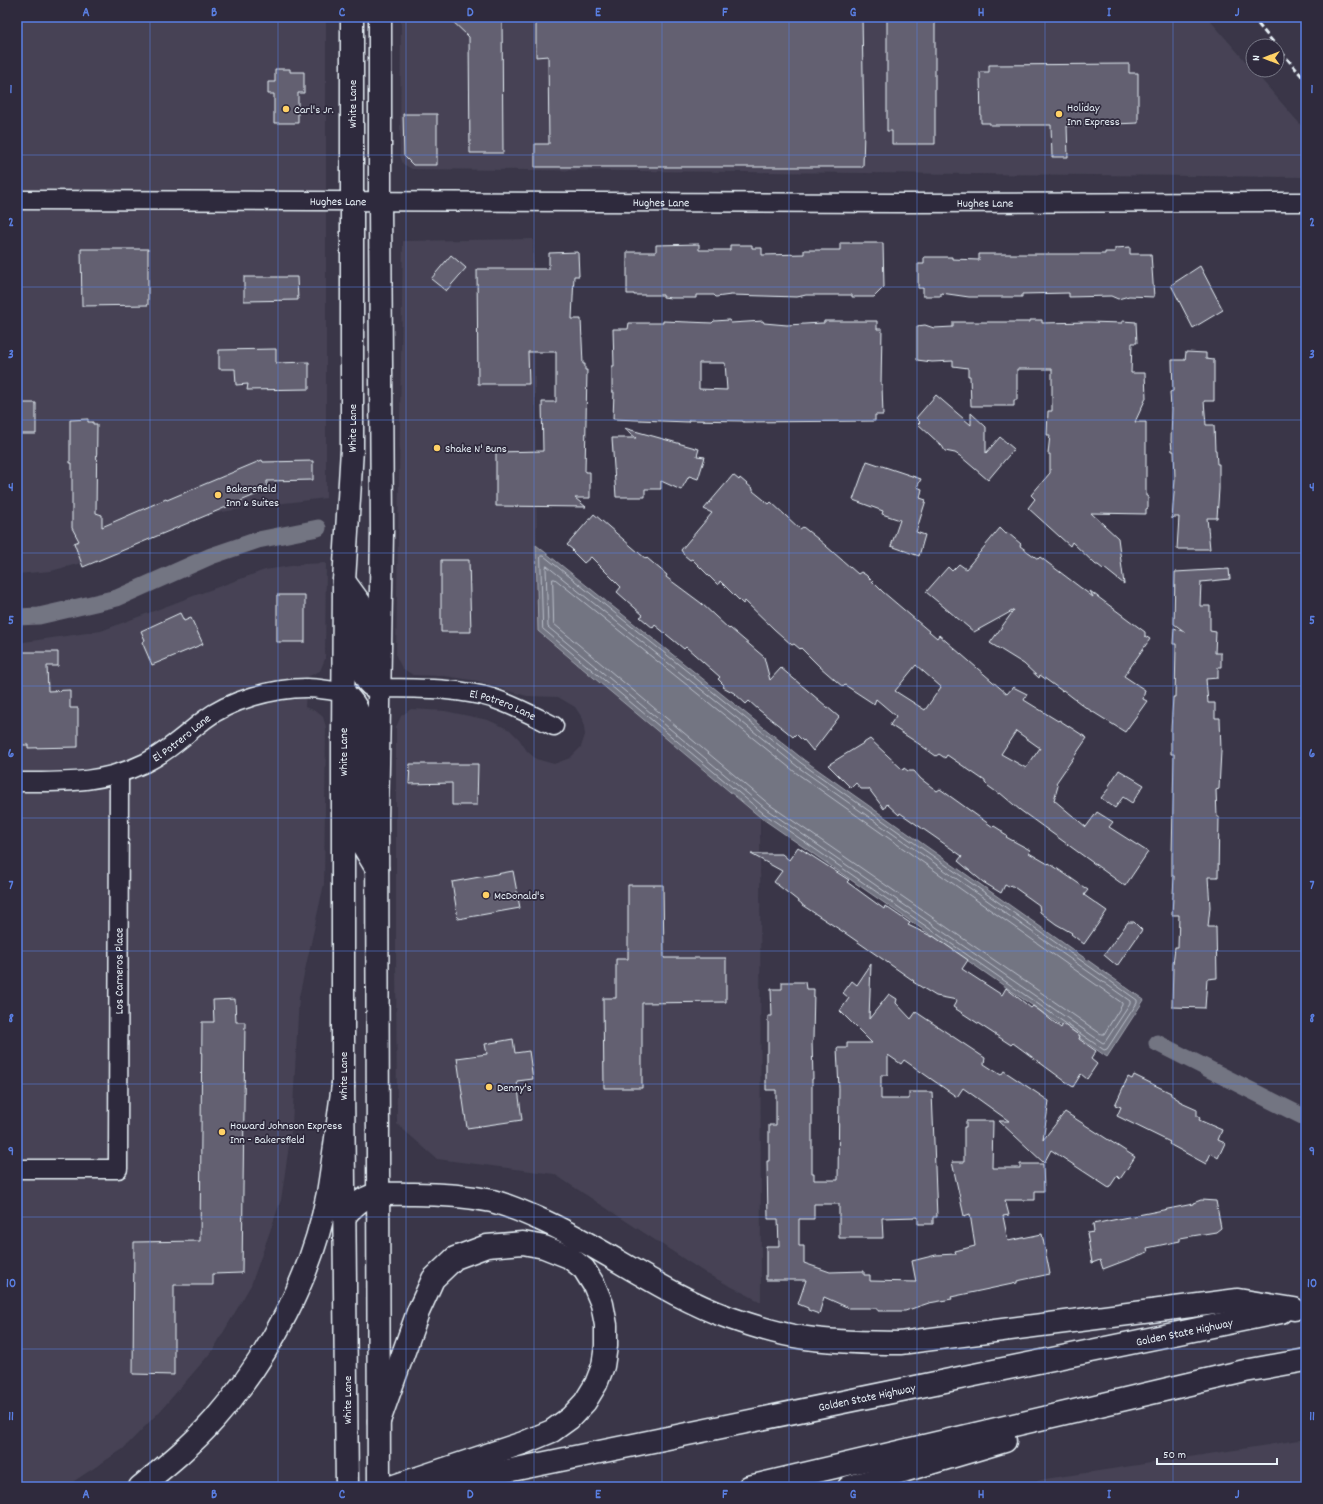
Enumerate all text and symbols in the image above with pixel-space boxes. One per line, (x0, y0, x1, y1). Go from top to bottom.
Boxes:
text: A (82, 4, 90, 23)
text: B (211, 4, 217, 23)
text: C (339, 4, 346, 23)
text: D (467, 4, 474, 23)
text: E (595, 4, 602, 23)
text: F (722, 4, 728, 23)
text: G (850, 4, 857, 23)
text: H (978, 4, 985, 23)
text: I (1107, 4, 1112, 23)
text: J (1235, 4, 1240, 23)
north arrow (1245, 38, 1285, 78)
text: N (1249, 55, 1265, 61)
street label: White Lane (345, 80, 362, 128)
text: 1 (10, 81, 13, 100)
text: 1 (1311, 81, 1314, 100)
place label: Holiday Inn Express (1067, 100, 1120, 131)
place label: Carl's Jr. (294, 102, 334, 119)
marker: Carl's Jr. (281, 104, 291, 114)
marker: Holiday Inn Express (1054, 109, 1064, 119)
street label: Hughes Lane (310, 194, 366, 211)
street label: Hughes Lane (633, 195, 689, 212)
street label: Hughes Lane (957, 196, 1013, 213)
text: 2 (8, 214, 14, 233)
text: 2 (1309, 214, 1315, 233)
text: 3 (8, 346, 14, 365)
text: 3 (1309, 346, 1315, 365)
street label: White Lane (345, 404, 362, 453)
place label: Shake N' Buns (445, 441, 507, 458)
marker: Shake N' Buns (432, 443, 442, 453)
text: 4 (8, 479, 14, 498)
text: 4 (1309, 479, 1315, 498)
place label: Bakersfield Inn & Suites (226, 481, 279, 512)
marker: Bakersfield Inn & Suites (213, 490, 223, 500)
text: 5 (8, 612, 14, 631)
text: 5 (1309, 612, 1315, 631)
street label: El Potrero Lane (468, 686, 538, 726)
street label: El Potrero Lane (150, 711, 215, 767)
street label: White Lane (336, 728, 353, 776)
text: 6 (8, 745, 15, 764)
text: 6 (1309, 745, 1316, 764)
text: 7 (9, 877, 14, 896)
text: 7 (1310, 877, 1315, 896)
place label: McDonald's (494, 888, 544, 905)
marker: McDonald's (481, 890, 491, 900)
street label: Los Carneros Place (111, 928, 129, 1014)
text: 8 (8, 1010, 14, 1029)
text: 8 (1309, 1010, 1315, 1029)
street label: White Lane (336, 1052, 353, 1100)
place label: Denny's (497, 1080, 532, 1097)
marker: Denny's (484, 1082, 494, 1092)
place label: Howard Johnson Express Inn - Bakersfield (230, 1118, 342, 1149)
marker: Howard Johnson Express Inn - Bakersfield (217, 1127, 227, 1137)
text: 9 (8, 1143, 14, 1162)
text: 9 (1309, 1143, 1315, 1162)
text: 10 (6, 1275, 16, 1294)
text: 10 (1307, 1275, 1317, 1294)
street label: Golden State Highway (1134, 1315, 1236, 1352)
street label: White Lane (340, 1376, 357, 1424)
street label: Golden State Highway (817, 1380, 918, 1417)
text: 11 (8, 1408, 14, 1427)
text: 11 (1309, 1408, 1315, 1427)
scale bar (1157, 1440, 1277, 1466)
text: 50 m (1163, 1447, 1186, 1464)
text: A (82, 1486, 90, 1504)
text: B (211, 1486, 217, 1504)
text: C (339, 1486, 346, 1504)
text: D (467, 1486, 474, 1504)
text: E (595, 1486, 602, 1504)
text: F (722, 1486, 728, 1504)
text: G (850, 1486, 857, 1504)
text: H (978, 1486, 985, 1504)
text: I (1107, 1486, 1112, 1504)
text: J (1235, 1486, 1240, 1504)

